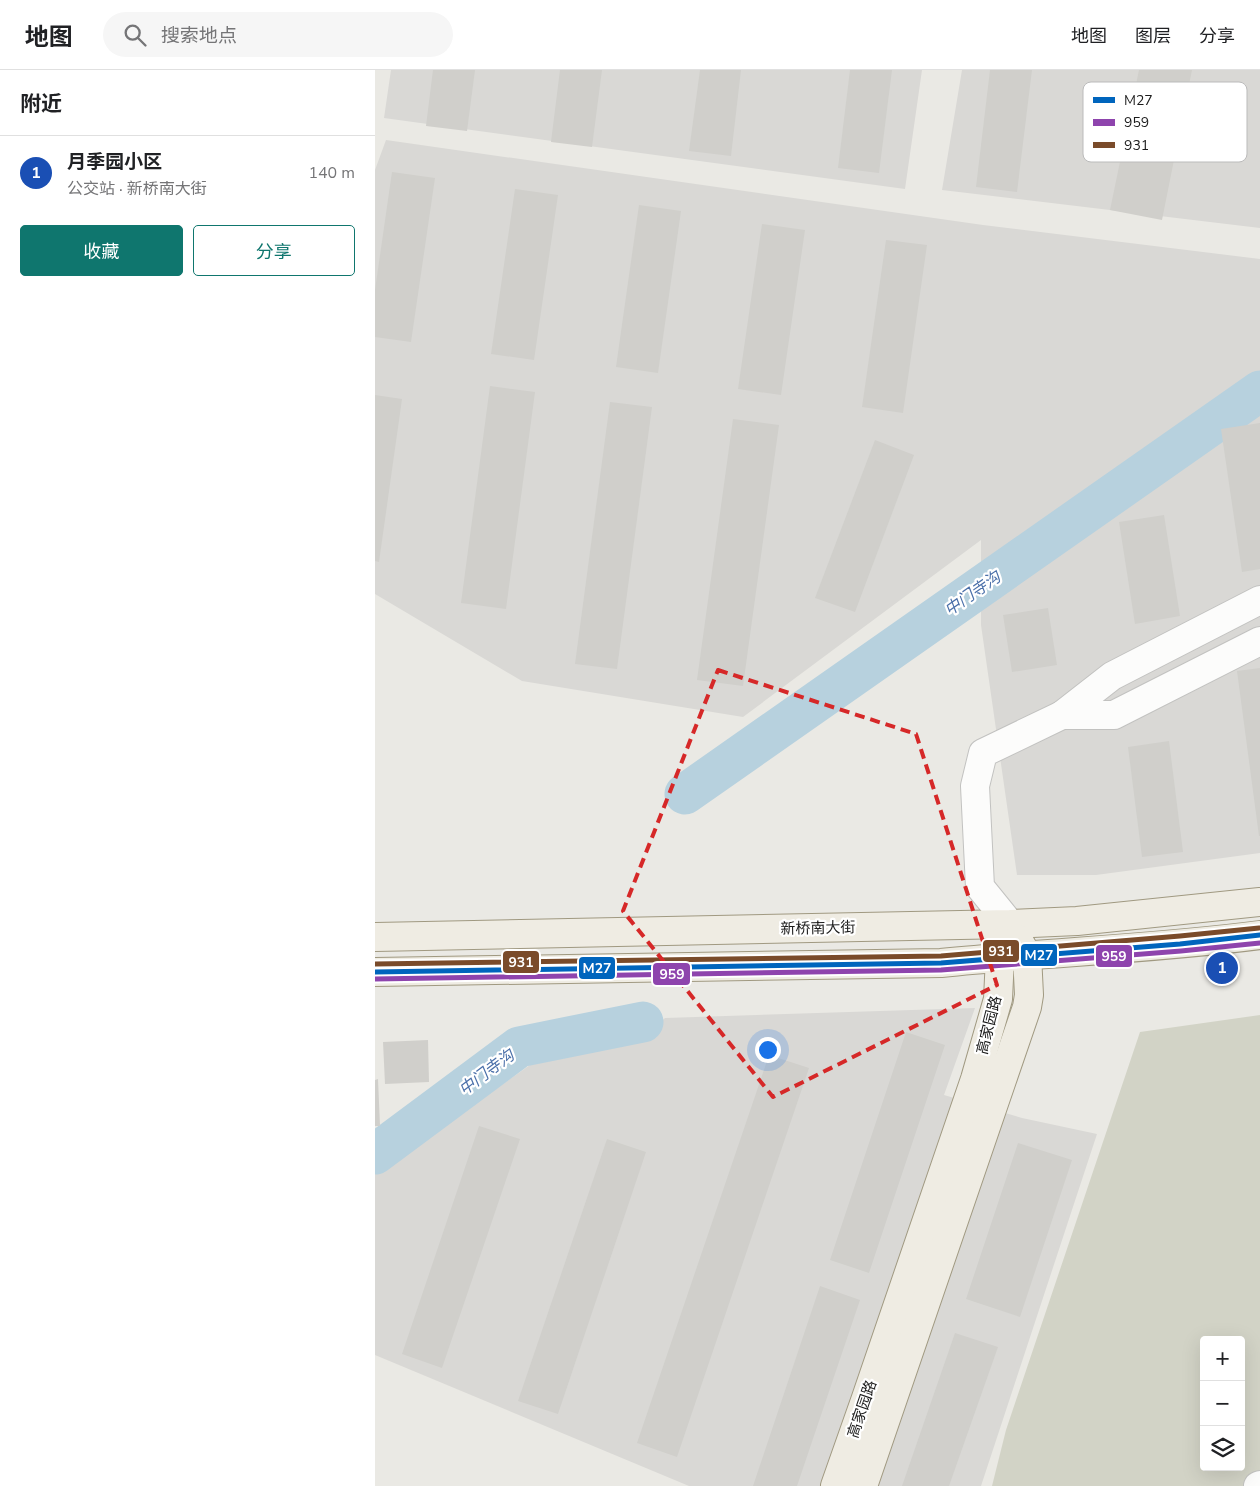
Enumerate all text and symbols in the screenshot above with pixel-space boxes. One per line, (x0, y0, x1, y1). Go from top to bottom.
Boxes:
search box (103, 12, 453, 57)
text: 地图 (25, 21, 73, 53)
icon: search (121, 21, 149, 49)
text: 搜索地点 (161, 23, 237, 49)
text: 地图 (1071, 24, 1107, 48)
text: 图层 (1135, 24, 1171, 48)
text: 分享 (1199, 24, 1235, 48)
legend (1083, 82, 1247, 162)
text: 附近 (20, 90, 62, 118)
text: M27 (1124, 91, 1153, 110)
text: 959 (1124, 113, 1149, 132)
text: 931 (1124, 136, 1149, 155)
text: 月季园小区 (67, 149, 162, 175)
text: 1 (31, 162, 41, 184)
text: 140 m (308, 162, 355, 184)
text: 公交站 · 新桥南大街 (67, 178, 207, 200)
button: 收藏 (20, 225, 183, 276)
button: 分享 (193, 225, 355, 276)
water label: 中门寺沟 (940, 565, 1007, 621)
street label: 新桥南大街 (780, 917, 856, 939)
line badge: 931 (982, 939, 1020, 963)
text: 931 (988, 942, 1014, 961)
line badge: M27 (1020, 943, 1058, 967)
line badge: 959 (1095, 944, 1133, 968)
text: M27 (1025, 946, 1053, 965)
text: 959 (1101, 947, 1127, 966)
pin: 1 (1206, 949, 1238, 987)
line badge: 931 (502, 950, 540, 974)
text: 931 (508, 953, 534, 972)
line badge: M27 (578, 956, 616, 980)
text: M27 (583, 959, 611, 978)
line badge: 959 (652, 962, 691, 986)
text: 959 (659, 965, 685, 984)
street label: 高家园路 (972, 993, 1006, 1057)
your location (755, 1037, 781, 1063)
water label: 中门寺沟 (454, 1044, 520, 1101)
map controls (1200, 1336, 1245, 1471)
button: + (1200, 1336, 1245, 1381)
street label: 高家园路 (843, 1377, 881, 1441)
button: − (1200, 1381, 1245, 1426)
button: layers (1200, 1426, 1245, 1471)

